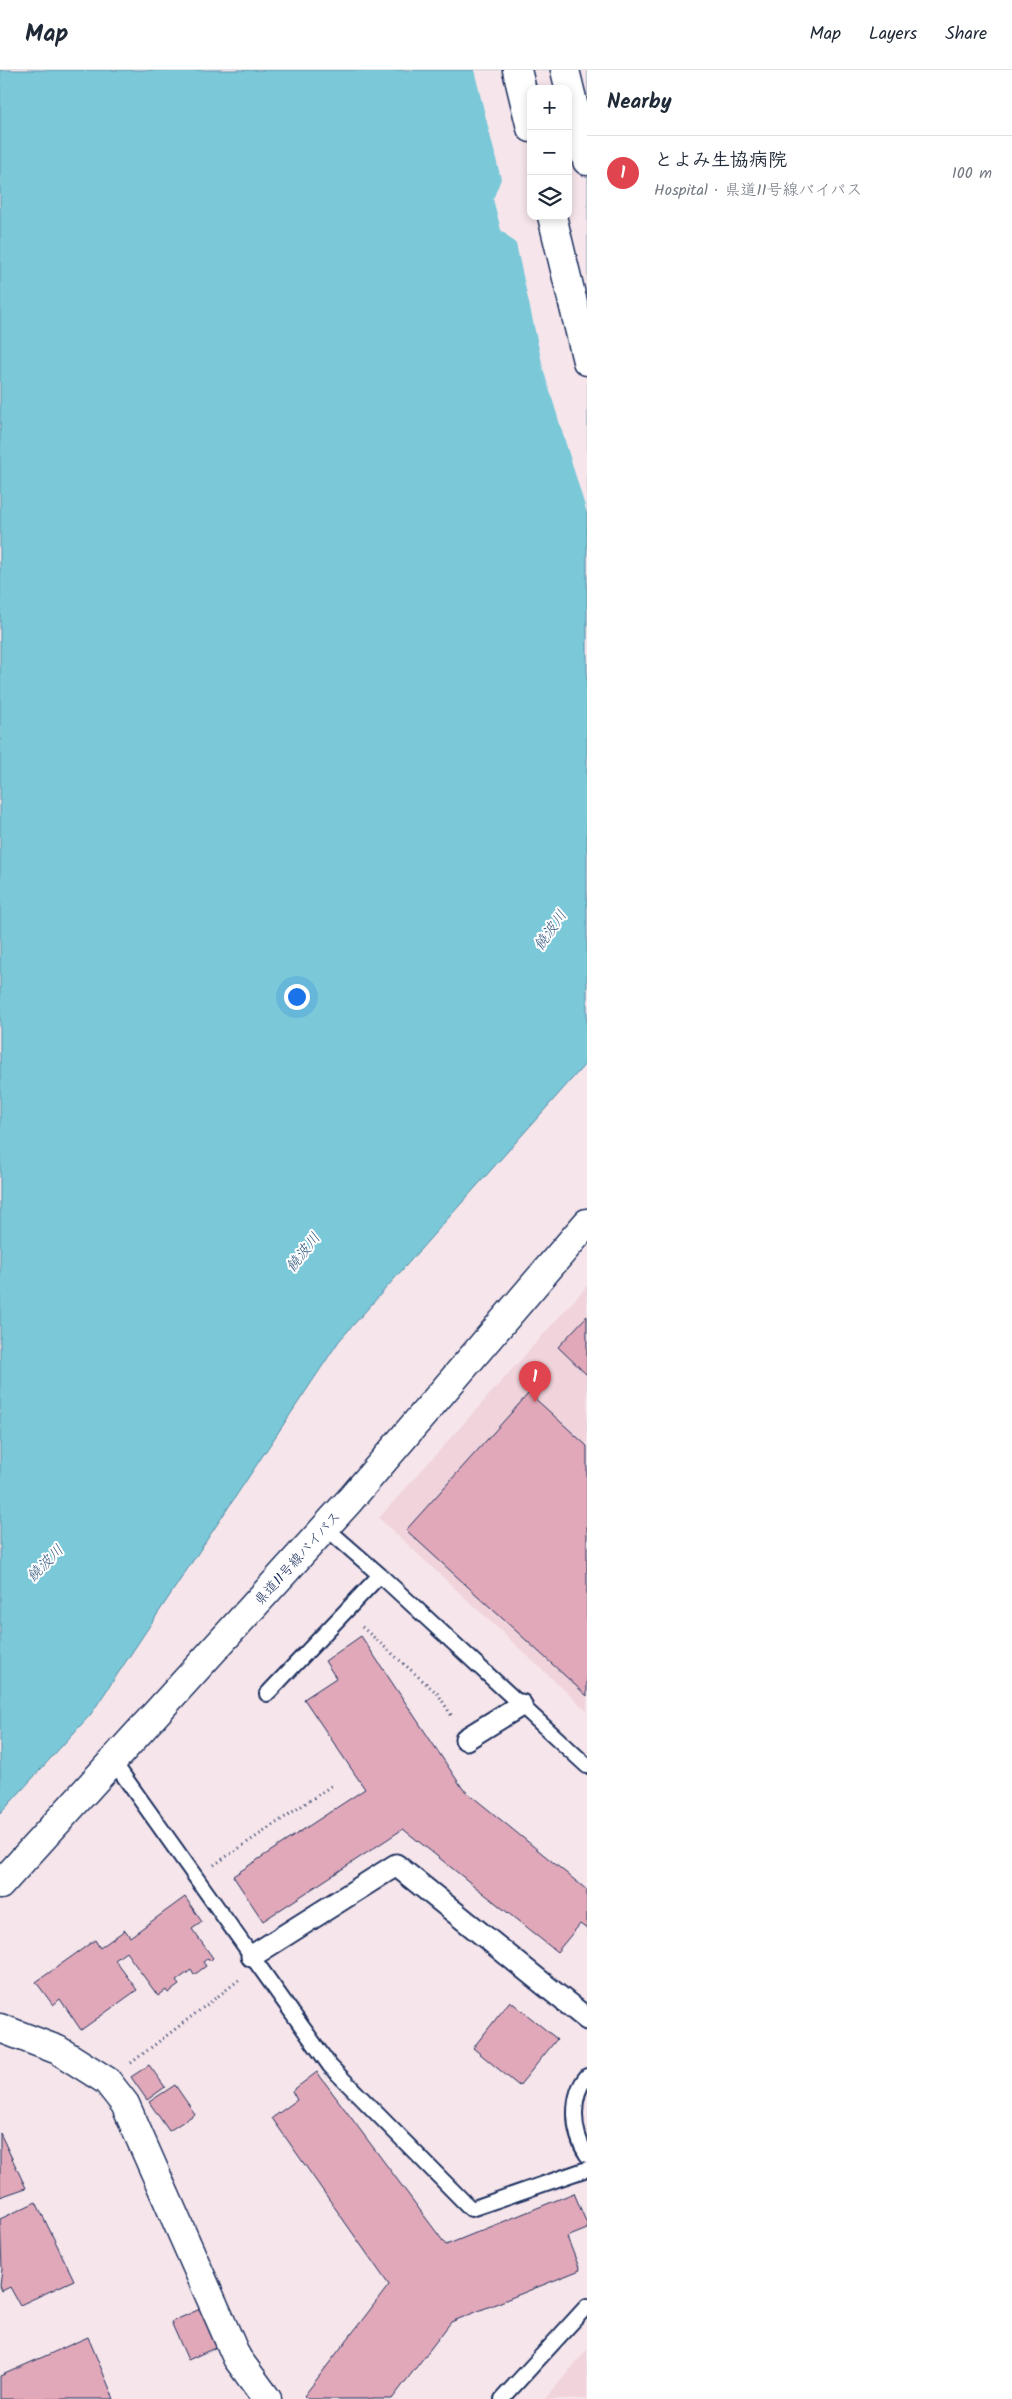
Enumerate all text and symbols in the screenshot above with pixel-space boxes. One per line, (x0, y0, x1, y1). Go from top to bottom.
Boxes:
text: Map (25, 15, 68, 54)
text: Map (810, 20, 841, 49)
text: Layers (869, 20, 917, 49)
text: Share (945, 20, 987, 49)
map controls (527, 85, 572, 220)
button: + (527, 85, 572, 130)
text: Nearby (607, 86, 672, 119)
button: − (527, 130, 572, 175)
text: とよみ生協病院 (654, 146, 787, 176)
text: 1 (621, 161, 625, 186)
text: 100 m (952, 161, 992, 186)
button: layers (527, 175, 572, 220)
text: Hospital · 県道11号線バイパス (654, 178, 862, 203)
water label: 饒波川 (528, 905, 574, 956)
your location (284, 984, 310, 1010)
water label: 饒波川 (280, 1227, 327, 1278)
pin: 1 (519, 1361, 551, 1402)
street label: 県道11号線バイパス (249, 1507, 346, 1611)
water label: 饒波川 (21, 1539, 70, 1588)

